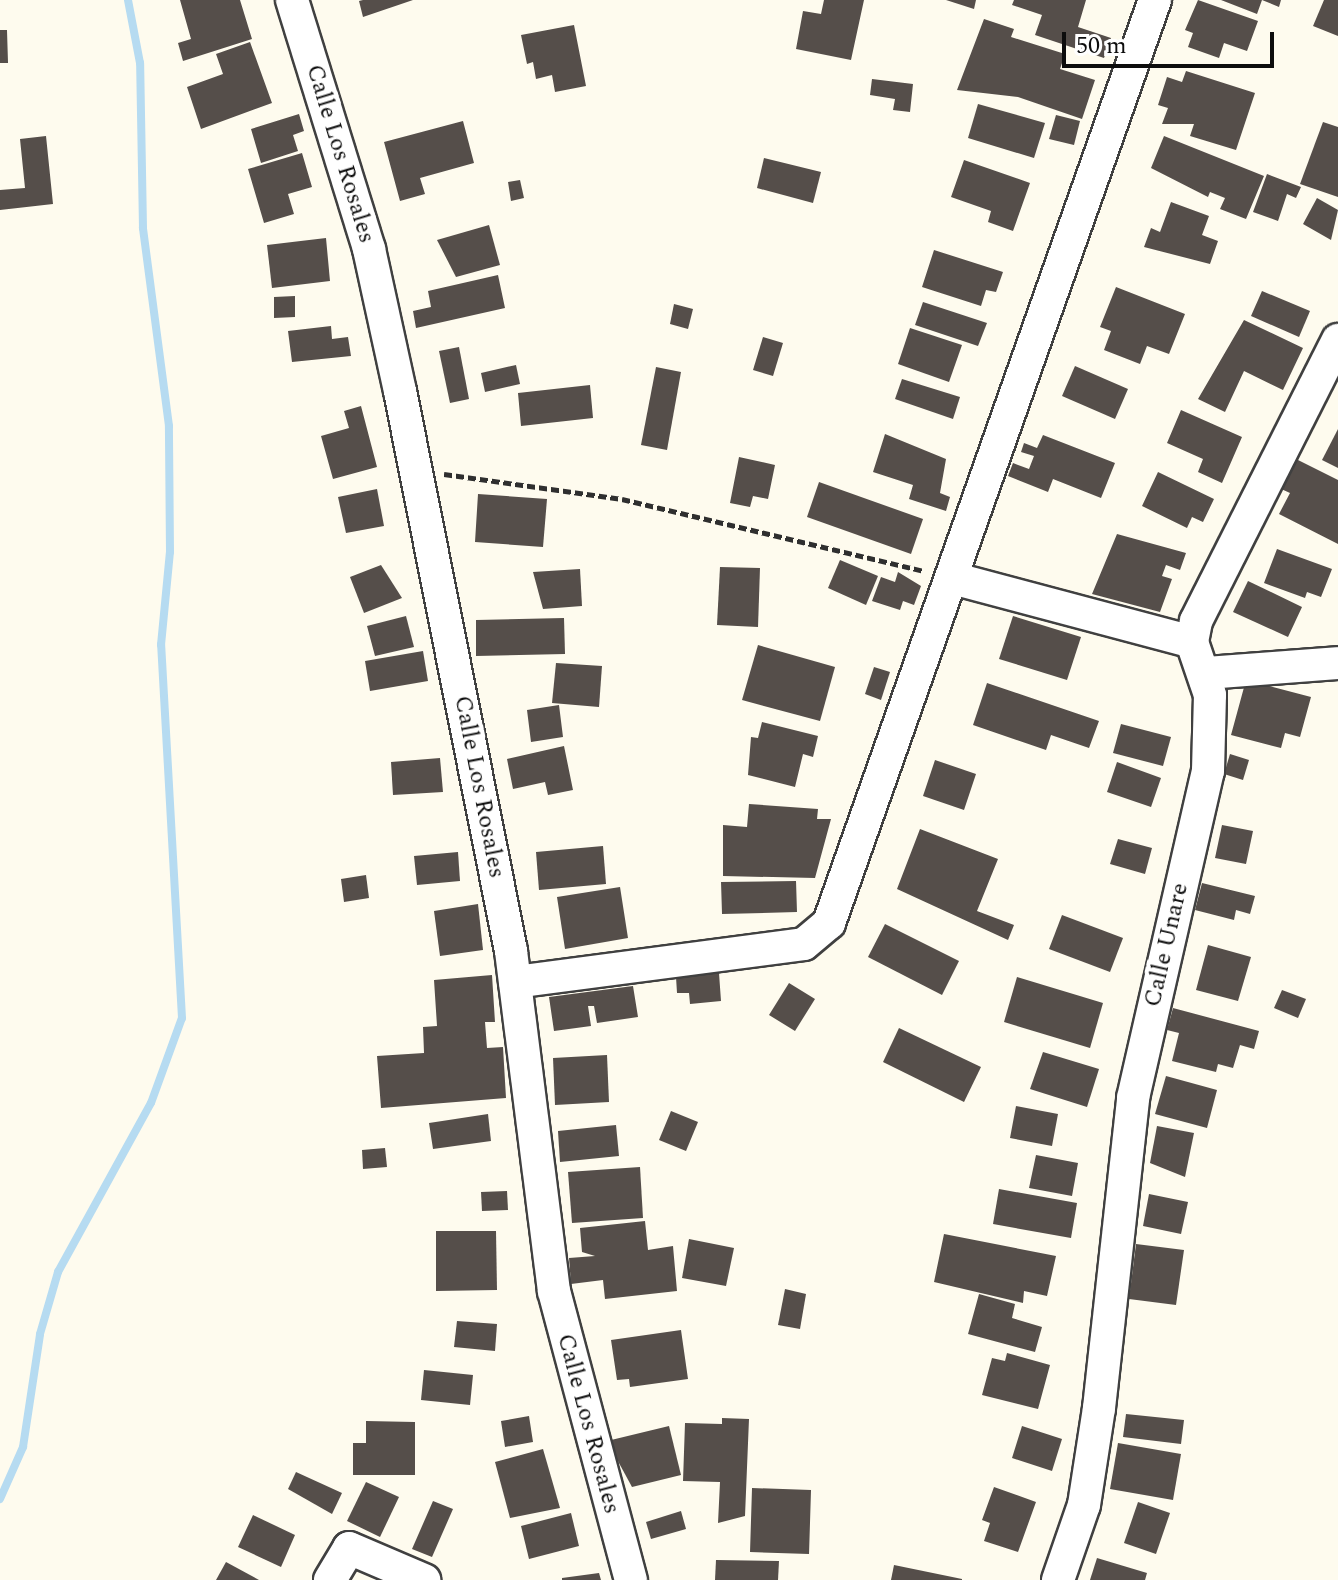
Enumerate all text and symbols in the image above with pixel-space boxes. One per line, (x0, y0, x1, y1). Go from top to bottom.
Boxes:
scale bar (1066, 16, 1278, 66)
text: 50 m (1076, 28, 1127, 64)
street label: Calle Los Rosales (299, 61, 381, 247)
street label: Calle Los Rosales (447, 693, 511, 881)
street label: Calle Unare (1139, 880, 1195, 1010)
street label: Calle Los Rosales (550, 1331, 626, 1517)

